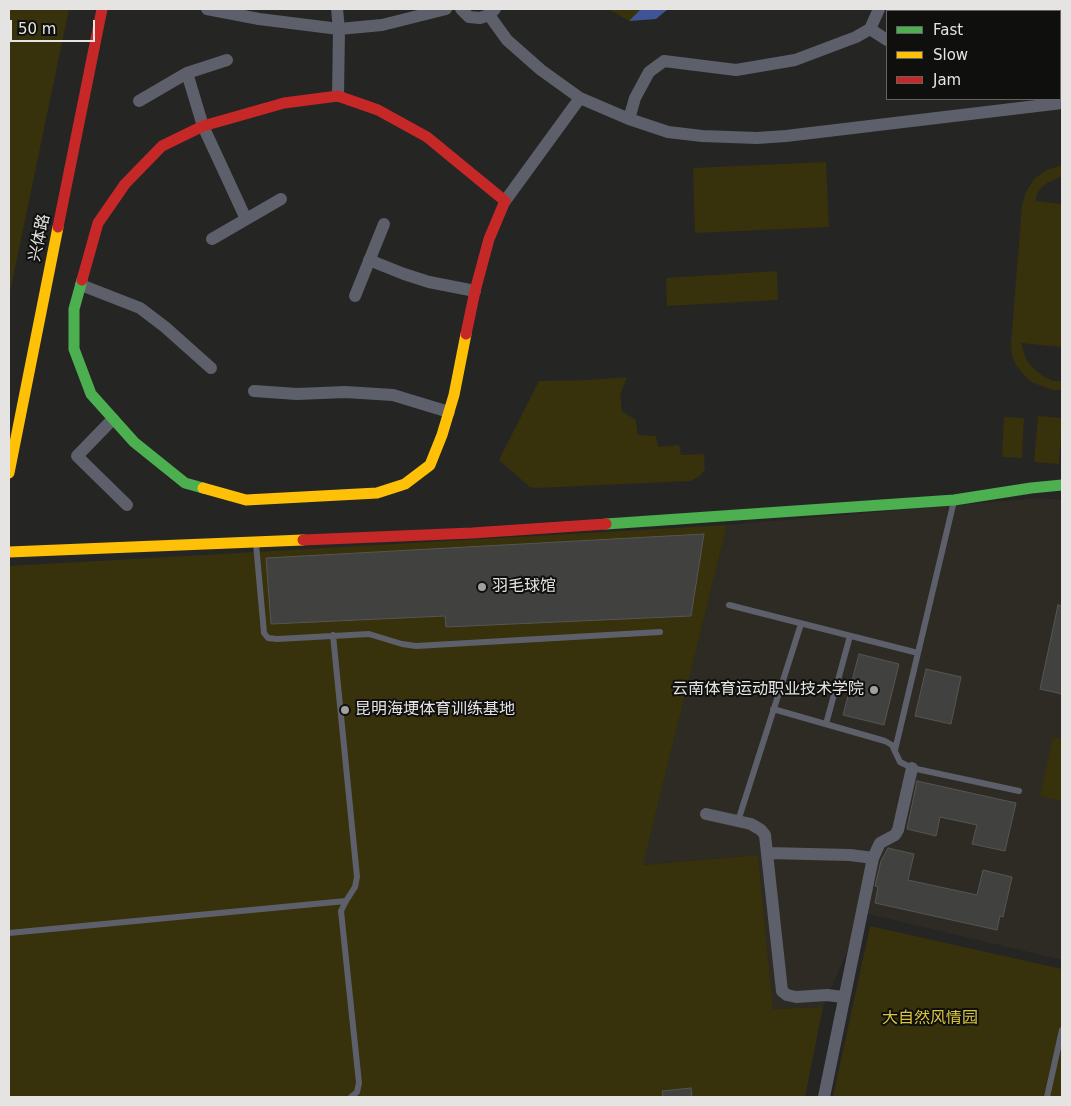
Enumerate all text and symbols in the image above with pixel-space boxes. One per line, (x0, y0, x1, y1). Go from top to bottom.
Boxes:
scale bar (12, 10, 98, 42)
legend (886, 10, 1061, 100)
text: 50 m (18, 20, 56, 38)
text: Fast (933, 21, 963, 39)
text: Slow (933, 46, 968, 64)
text: Jam (933, 71, 961, 89)
street label: 兴体路 (26, 213, 54, 263)
place label: 羽毛球馆 (492, 577, 556, 597)
marker: 羽毛球馆 (476, 581, 488, 593)
place label: 云南体育运动职业技术学院 (672, 680, 864, 700)
marker: 云南体育运动职业技术学院 (868, 684, 880, 696)
place label: 昆明海埂体育训练基地 (355, 700, 515, 720)
marker: 昆明海埂体育训练基地 (339, 704, 351, 716)
park label: 大自然风情园 (882, 1009, 978, 1029)

